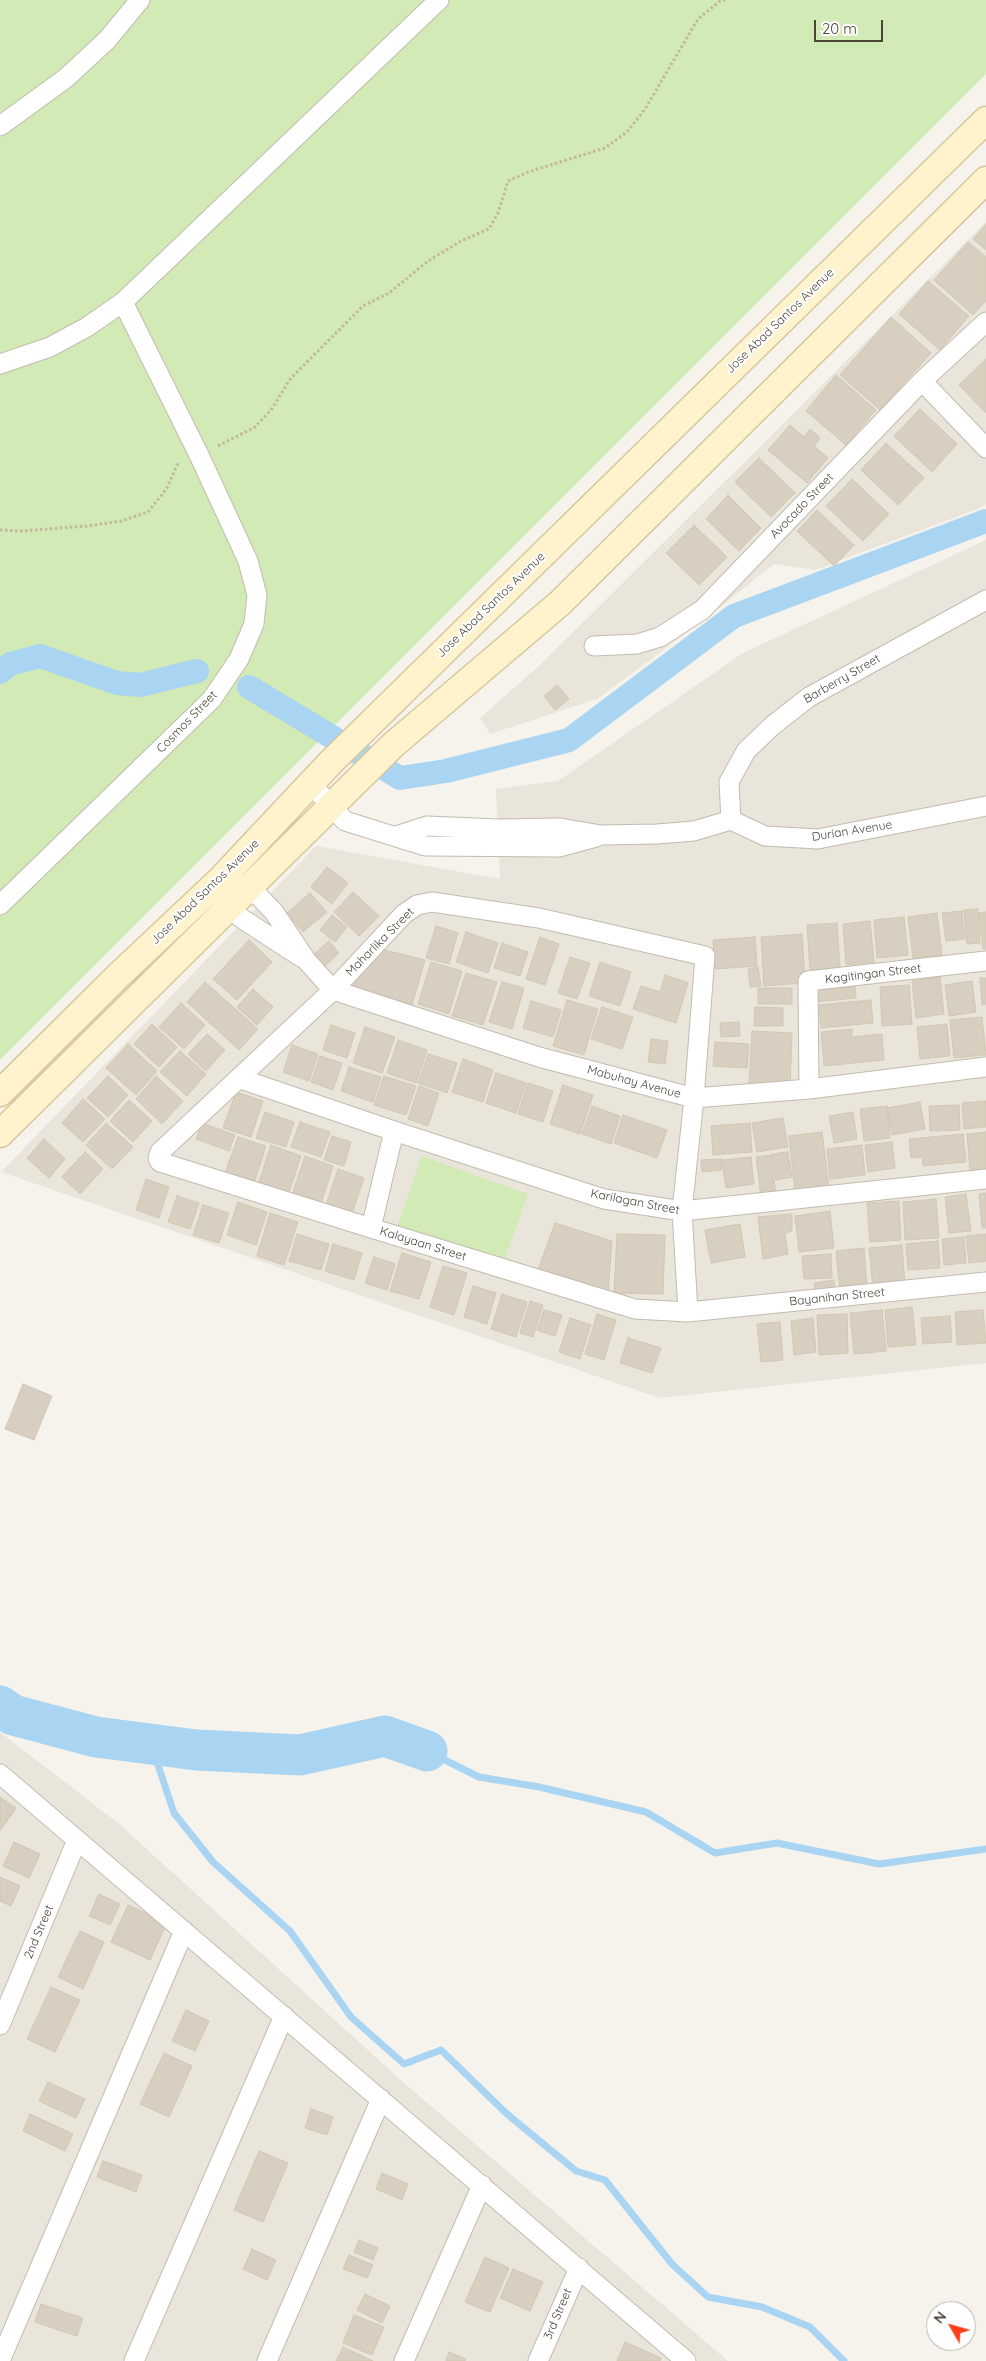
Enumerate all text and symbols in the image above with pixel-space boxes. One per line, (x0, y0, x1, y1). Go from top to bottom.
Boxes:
scale bar (816, 10, 885, 42)
text: 20 m (822, 19, 857, 38)
street label: Jose Abad Santos Avenue (723, 266, 837, 376)
street label: Avocado Street (767, 470, 837, 542)
street label: Jose Abad Santos Avenue (434, 550, 548, 660)
street label: Barberry Street (801, 651, 883, 707)
street label: Cosmos Street (154, 688, 220, 756)
street label: Durian Avenue (811, 818, 893, 844)
street label: Jose Abad Santos Avenue (148, 837, 262, 947)
street label: Maharlika Street (343, 905, 417, 979)
street label: Kagitingan Street (824, 961, 922, 987)
street label: Mabuhay Avenue (586, 1063, 682, 1101)
street label: Karilagan Street (589, 1186, 681, 1218)
street label: Kalayaan Street (378, 1224, 468, 1264)
street label: Bayanihan Street (789, 1285, 885, 1309)
street label: 2nd Street (21, 1903, 57, 1961)
street label: 3rd Street (541, 2286, 575, 2342)
north arrow (926, 2301, 976, 2351)
text: N (930, 2308, 950, 2327)

